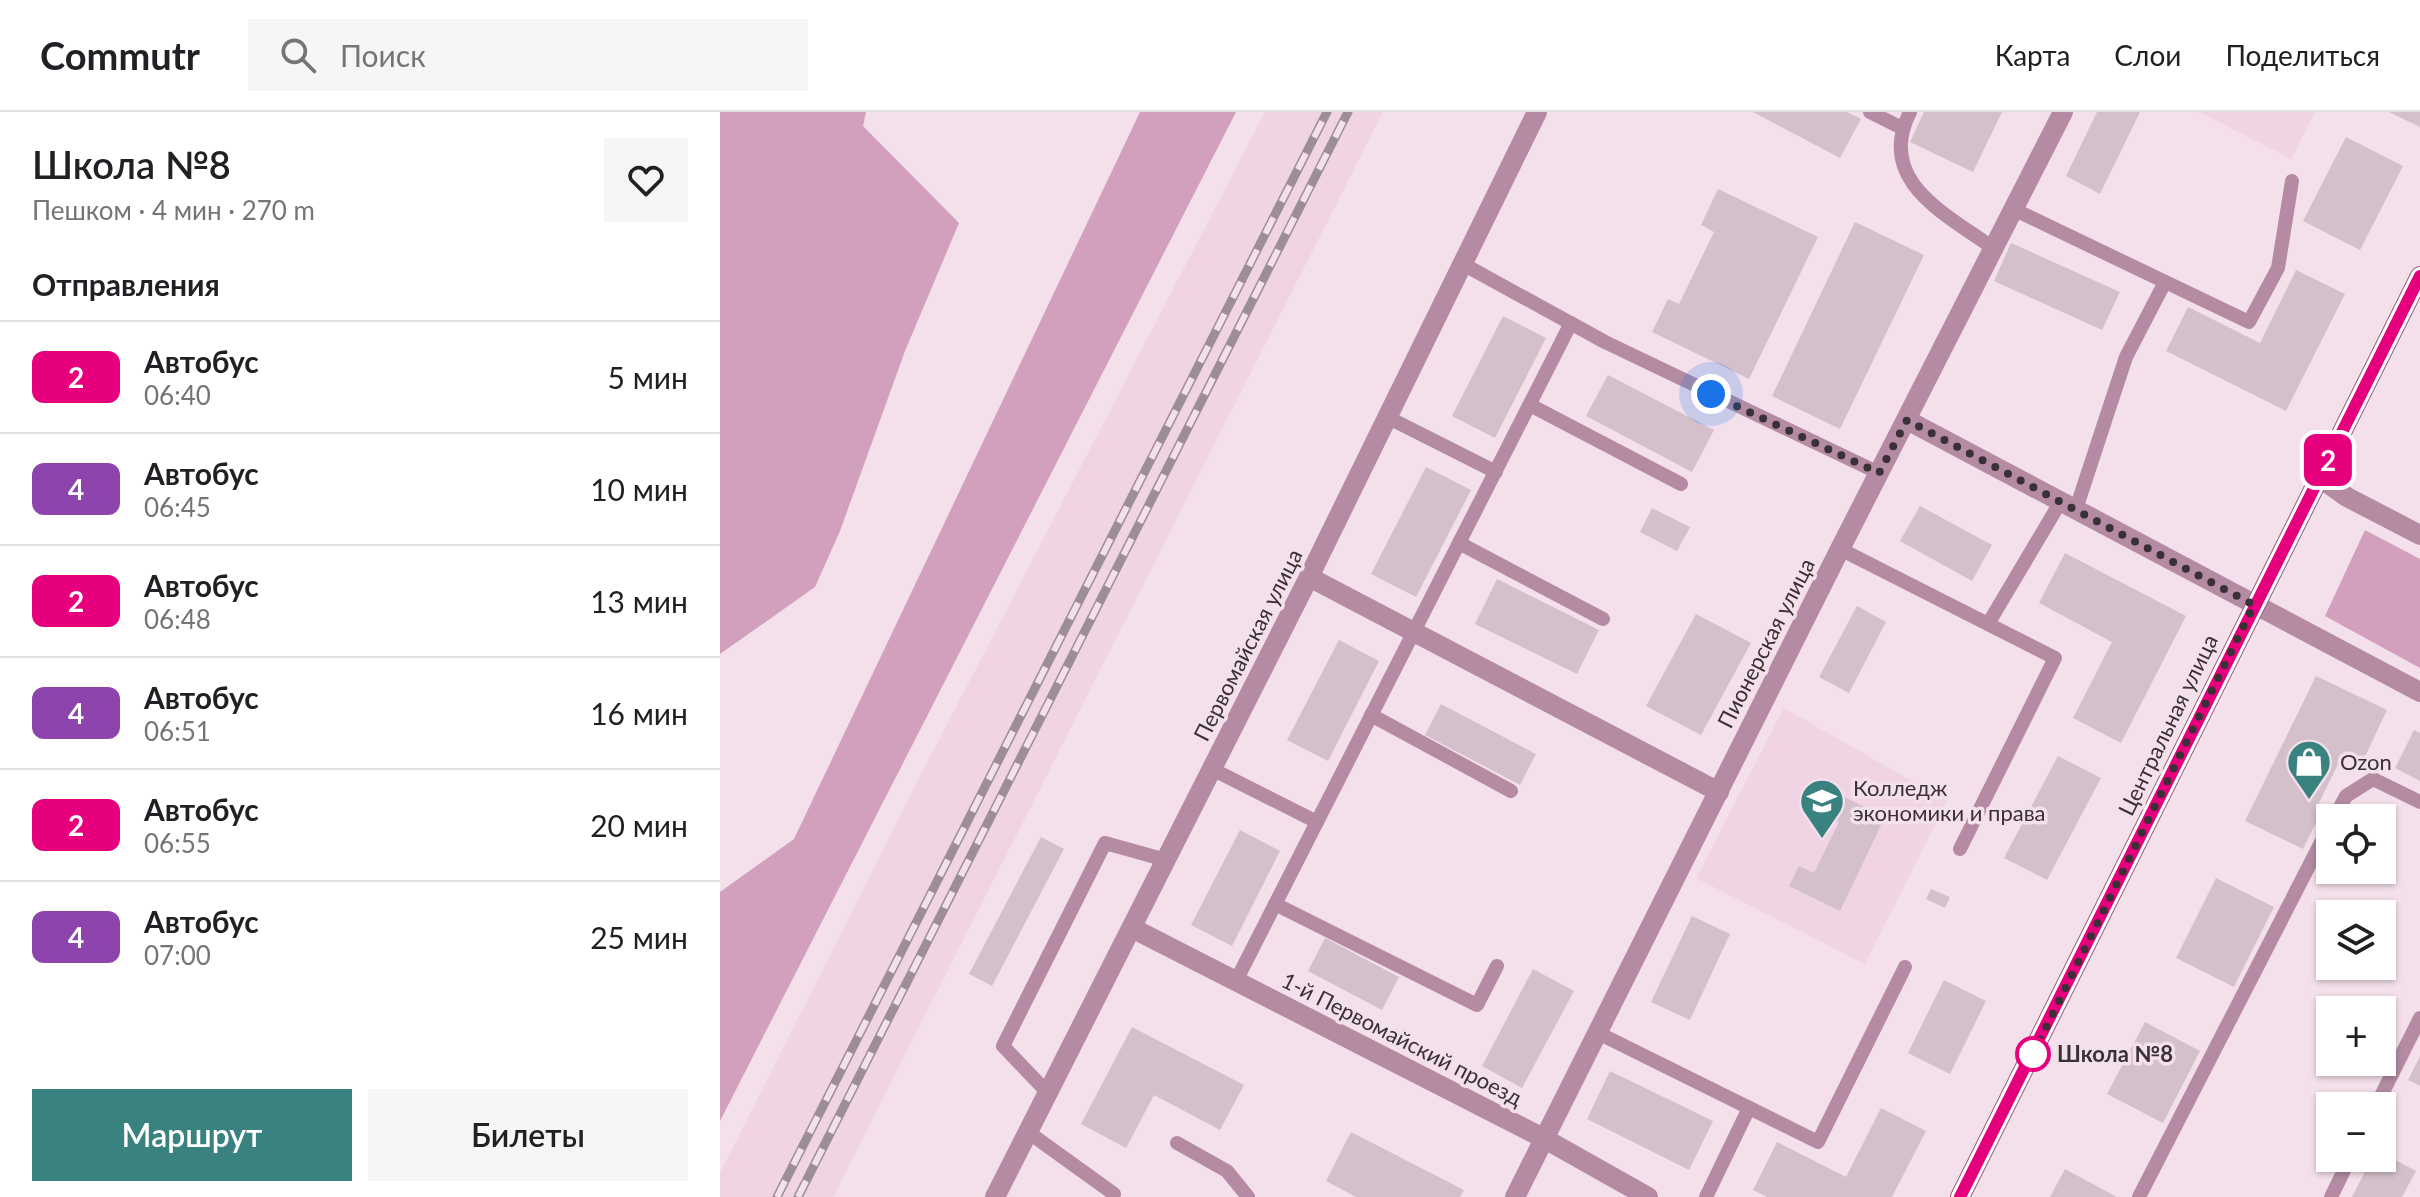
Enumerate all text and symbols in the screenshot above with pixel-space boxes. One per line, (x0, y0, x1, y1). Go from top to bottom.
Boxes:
search box (248, 19, 808, 91)
text: Commutr (40, 32, 200, 78)
icon: search (276, 33, 320, 77)
text: Поиск (340, 37, 426, 73)
text: Карта (1995, 38, 2070, 72)
text: Слои (2114, 38, 2181, 72)
text: Поделиться (2225, 38, 2380, 72)
button: heart (604, 138, 688, 222)
text: Школа №8 (32, 141, 231, 187)
text: Пешком · 4 мин · 270 m (32, 194, 315, 226)
text: Отправления (32, 266, 220, 302)
text: Автобус (144, 343, 259, 379)
text: 5 мин (608, 359, 688, 395)
text: 2 (68, 360, 84, 394)
your location (1691, 374, 1731, 414)
text: 06:40 (144, 379, 211, 411)
line badge: 2 (2302, 434, 2354, 486)
text: 2 (2320, 443, 2336, 477)
text: Автобус (144, 455, 259, 491)
text: 10 мин (590, 471, 688, 507)
text: 4 (68, 472, 84, 506)
text: 06:45 (144, 491, 211, 523)
street label: Первомайская улица (1187, 544, 1308, 745)
street label: Пионерская улица (1711, 553, 1820, 732)
text: Автобус (144, 567, 259, 603)
text: 13 мин (590, 583, 688, 619)
text: 2 (68, 584, 84, 618)
text: 06:48 (144, 603, 211, 635)
street label: Центральная улица (2112, 630, 2223, 820)
text: Автобус (144, 679, 259, 715)
text: 16 мин (590, 695, 688, 731)
text: 4 (68, 696, 84, 730)
text: 06:51 (144, 715, 211, 747)
shop icon: Ozon (2285, 738, 2333, 801)
place label: Ozon (2340, 748, 2392, 775)
place label: Колледж экономики и права (1853, 774, 2046, 826)
school or university icon: Колледж экономики и права (1798, 777, 1846, 840)
text: Автобус (144, 791, 259, 827)
map controls (2316, 804, 2396, 1172)
button: locate (2316, 804, 2396, 884)
text: 20 мин (590, 807, 688, 843)
text: 2 (68, 808, 84, 842)
text: 06:55 (144, 827, 211, 859)
button: layers (2316, 900, 2396, 980)
text: Автобус (144, 903, 259, 939)
text: 25 мин (590, 919, 688, 955)
text: 4 (68, 920, 84, 954)
text: 07:00 (144, 939, 211, 971)
street label: 1-й Первомайский проезд (1277, 966, 1527, 1111)
button: + (2316, 996, 2396, 1076)
marker: Школа №8 (2016, 1037, 2050, 1071)
place label: Школа №8 (2057, 1040, 2173, 1067)
button: Маршрут (32, 1089, 352, 1181)
button: Билеты (368, 1089, 688, 1181)
button: − (2316, 1092, 2396, 1172)

